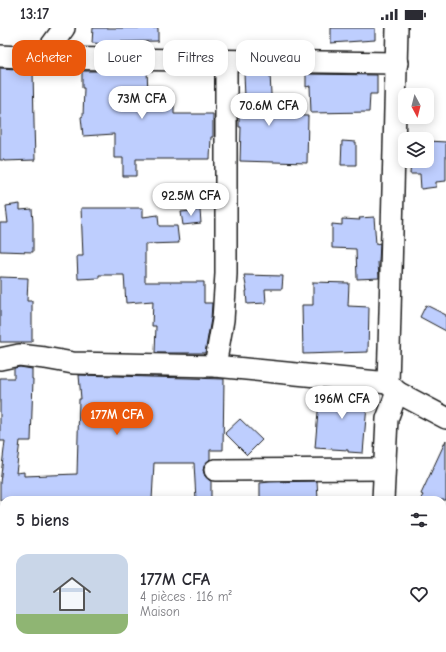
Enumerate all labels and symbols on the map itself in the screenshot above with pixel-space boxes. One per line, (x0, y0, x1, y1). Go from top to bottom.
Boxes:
pin: 73M CFA (105, 86, 179, 120)
north arrow (398, 88, 434, 124)
pin: 70.6M CFA (223, 93, 315, 127)
pin: 92.5M CFA (145, 183, 237, 217)
pin: 196M CFA (301, 386, 383, 420)
pin: 177M CFA (76, 402, 158, 436)

